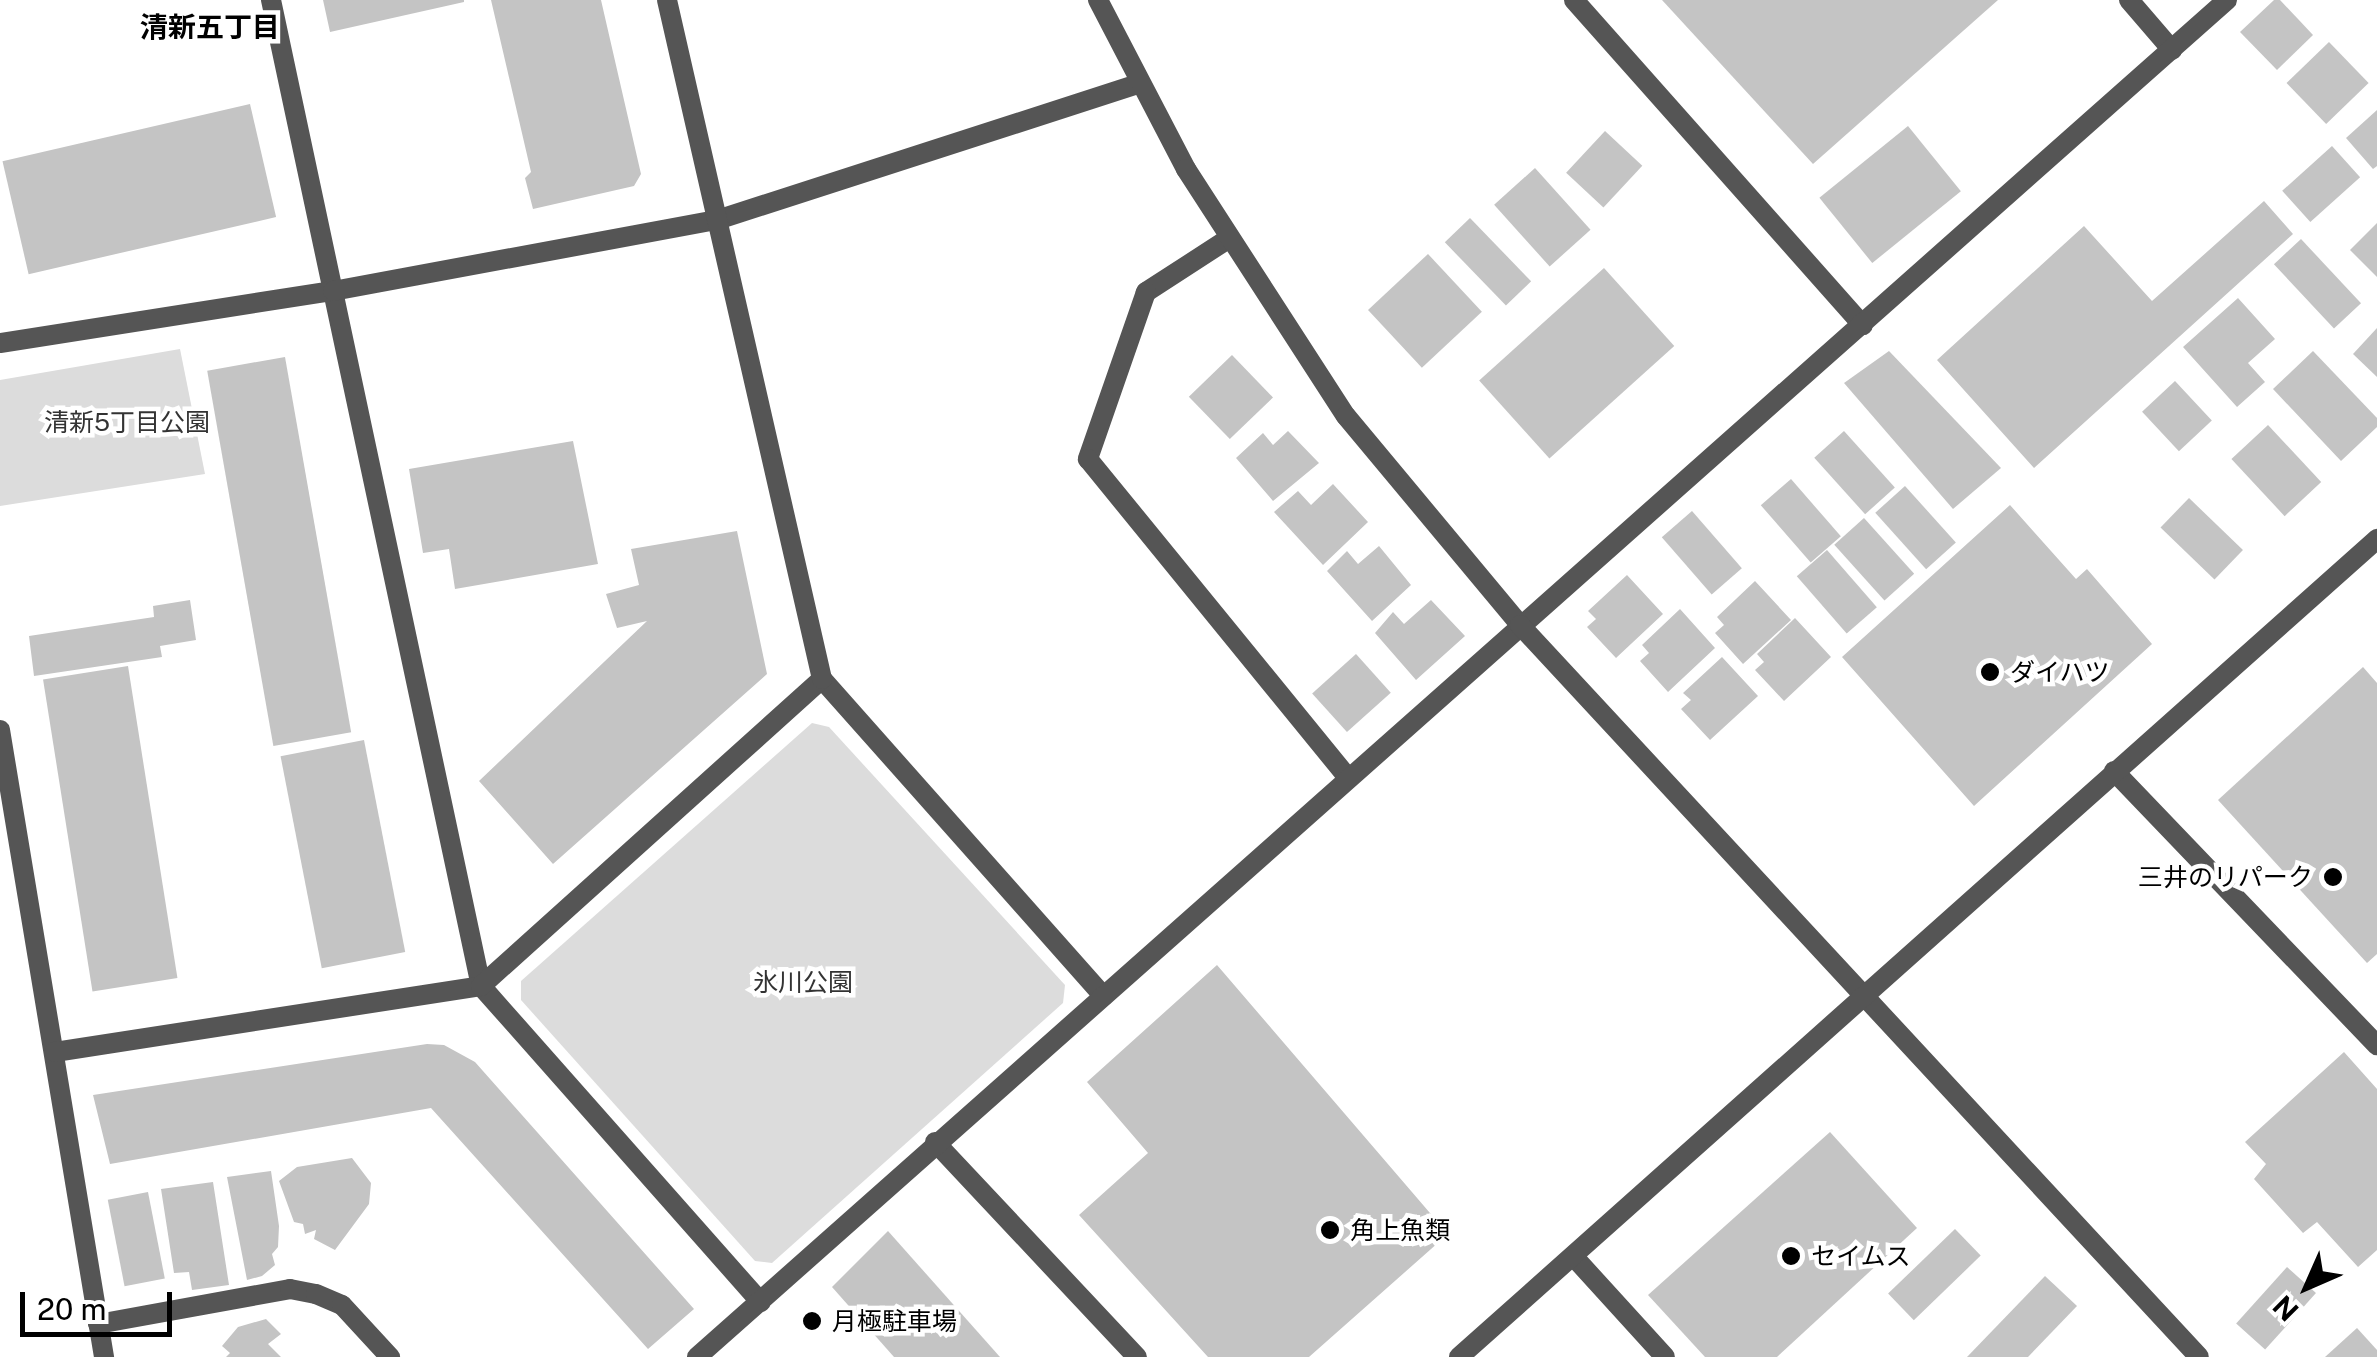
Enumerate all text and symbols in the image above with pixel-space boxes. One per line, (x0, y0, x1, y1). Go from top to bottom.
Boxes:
district label: 清新五丁目 (140, 10, 280, 44)
park label: 清新5丁目公園 (44, 407, 210, 437)
place label: ダイハツ (2010, 657, 2110, 687)
marker: ダイハツ (1979, 661, 2001, 683)
place label: 三井のリパーク (2138, 862, 2313, 892)
marker: 三井のリパーク (2322, 866, 2344, 888)
park label: 氷川公園 (753, 967, 853, 997)
place label: 角上魚類 (1350, 1215, 1450, 1245)
marker: 角上魚類 (1319, 1219, 1341, 1241)
north arrow (2257, 1237, 2357, 1337)
place label: セイムス (1811, 1241, 1911, 1271)
marker: セイムス (1780, 1245, 1802, 1267)
scale bar (25, 1272, 178, 1334)
text: N (2266, 1289, 2305, 1328)
text: 20 m (37, 1291, 106, 1327)
place label: 月極駐車場 (832, 1306, 957, 1336)
marker: 月極駐車場 (801, 1310, 823, 1332)

